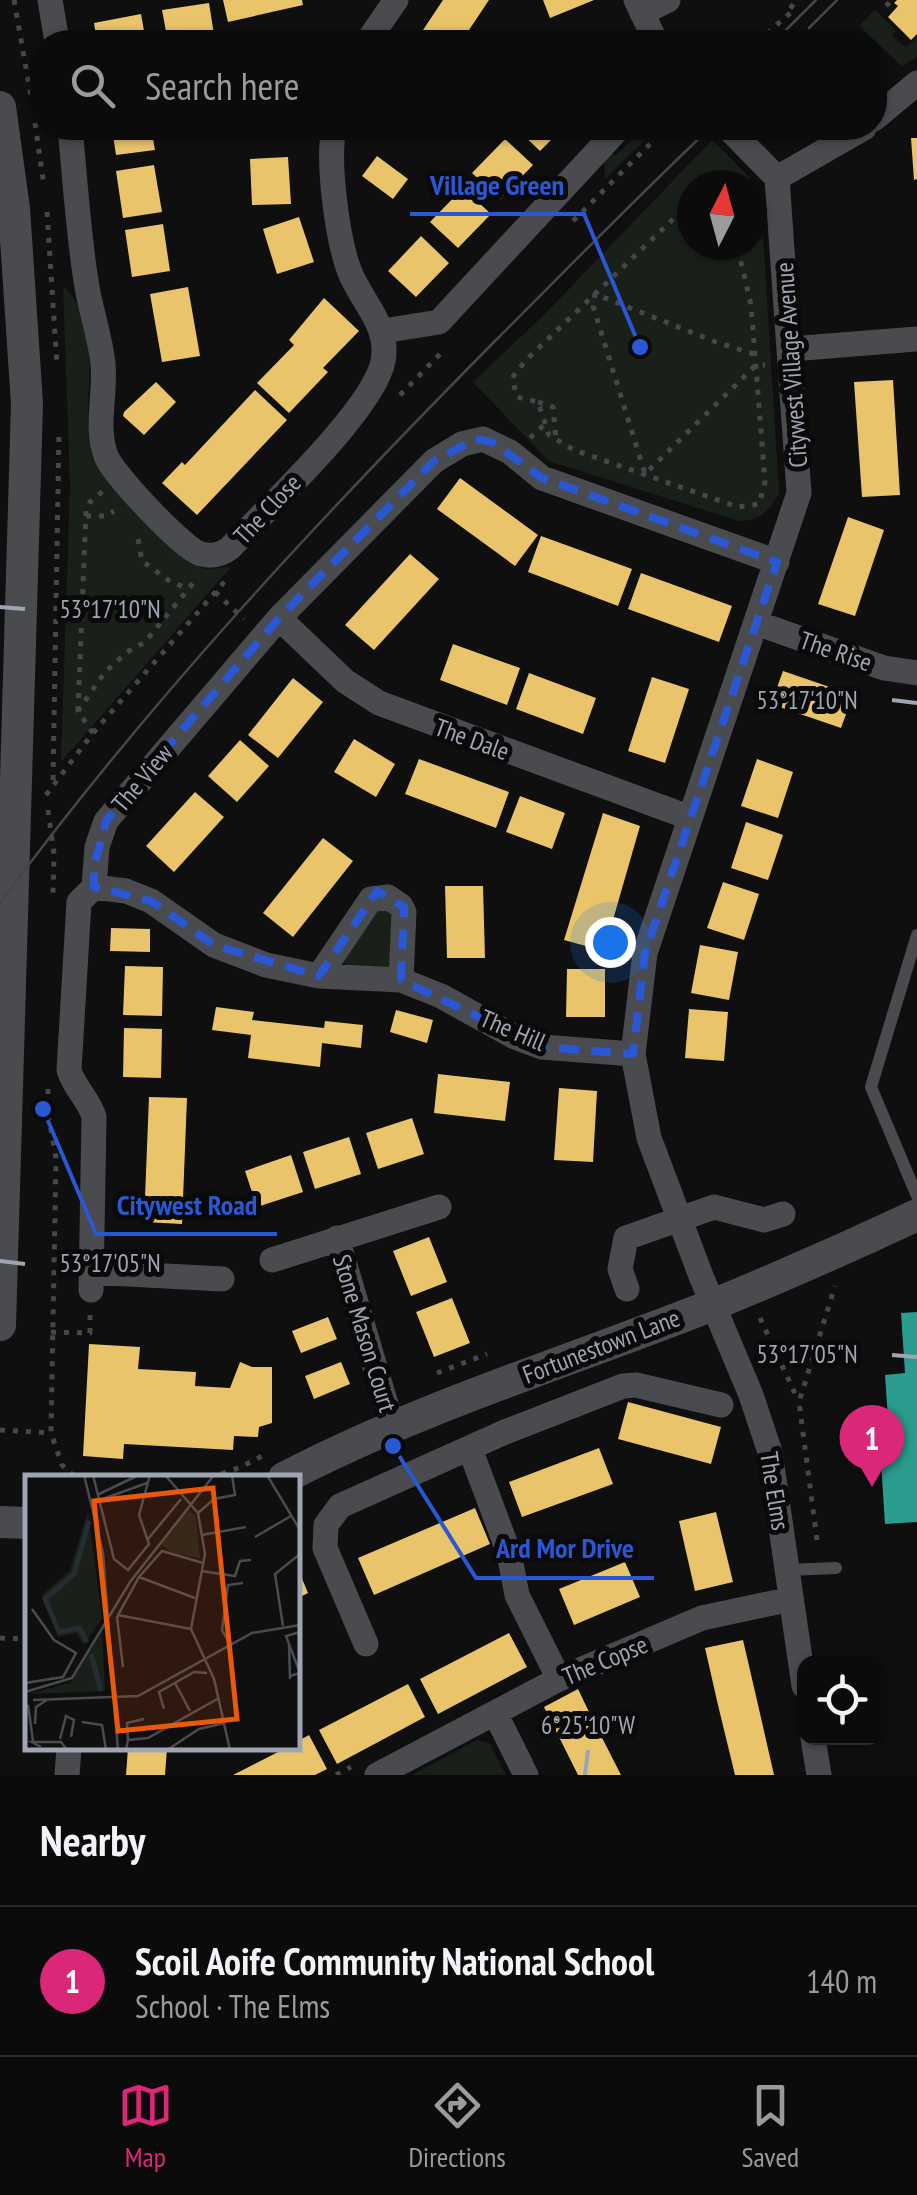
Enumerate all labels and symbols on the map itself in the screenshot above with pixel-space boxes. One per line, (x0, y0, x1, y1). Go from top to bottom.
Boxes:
callout: Village Green (410, 156, 584, 214)
text: Village Green (429, 166, 564, 203)
north arrow (677, 170, 767, 260)
street label: Citywest Village Avenue (768, 261, 814, 469)
street label: The Close (226, 467, 308, 551)
text: 53°17'10"N (59, 593, 161, 625)
street label: The Rise (796, 624, 876, 678)
text: 53°17'10"N (756, 684, 858, 716)
street label: The Dale (430, 711, 514, 767)
street label: The View (104, 737, 180, 819)
your location (585, 917, 636, 968)
street label: The Hill (475, 1002, 551, 1058)
callout: Citywest Road (96, 1176, 277, 1234)
text: Citywest Road (117, 1186, 257, 1223)
text: 53°17'05"N (59, 1247, 161, 1279)
street label: Stone Mason Court (326, 1250, 404, 1416)
street label: Fortunestown Lane (518, 1301, 684, 1391)
text: 53°17'05"N (756, 1338, 858, 1370)
pin: 1 (840, 1404, 904, 1487)
street label: The Elms (753, 1449, 797, 1533)
inset map (25, 1475, 300, 1750)
callout: Ard Mor Drive (476, 1520, 654, 1578)
text: Ard Mor Drive (495, 1529, 634, 1566)
street label: The Copse (558, 1628, 652, 1692)
text: 6°25'10"W (541, 1709, 635, 1741)

